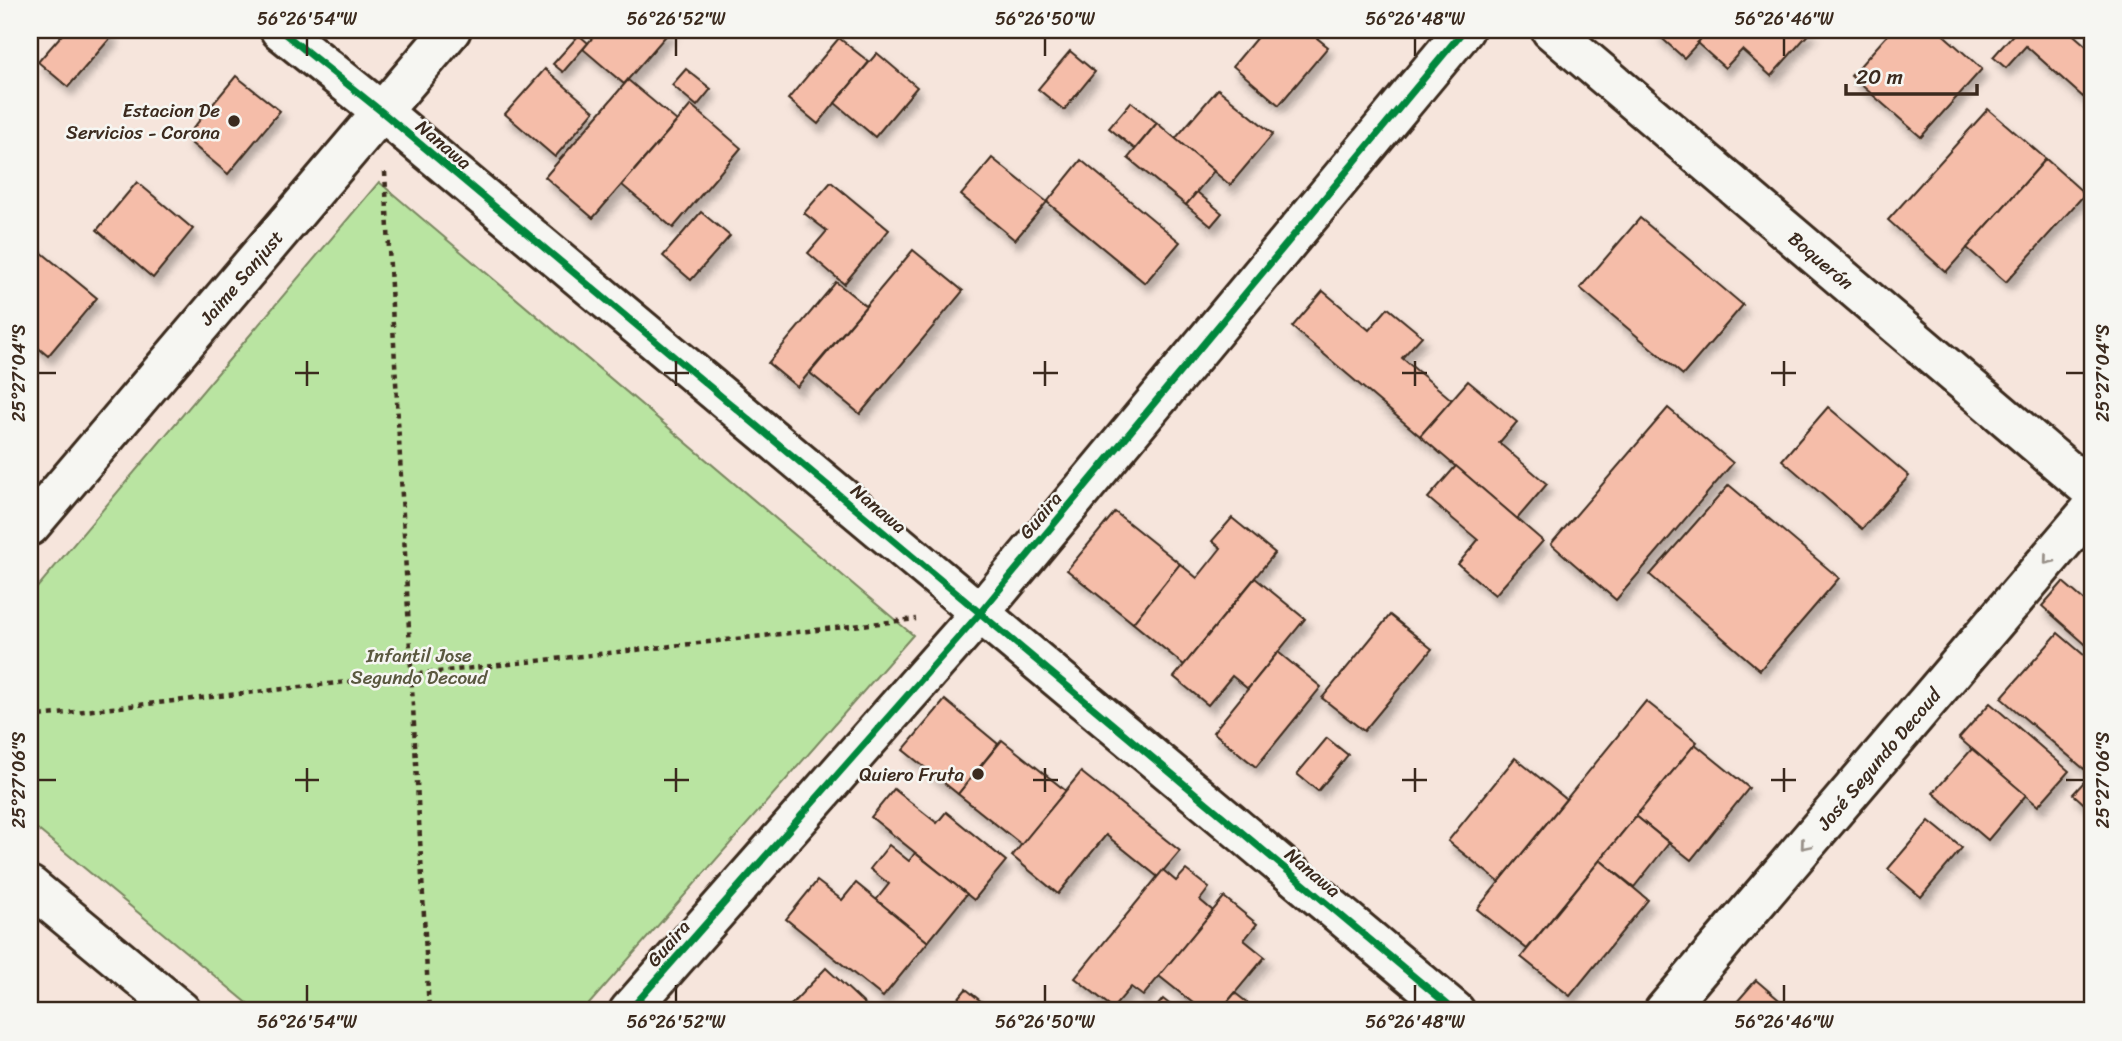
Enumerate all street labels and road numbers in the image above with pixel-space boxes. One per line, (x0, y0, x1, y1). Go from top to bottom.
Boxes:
street label: Nanawa (408, 111, 480, 178)
street label: Jaime Sanjust (190, 223, 292, 334)
street label: Boquerón (1780, 223, 1861, 299)
street label: Nanawa (843, 475, 915, 542)
street label: Guaira (1010, 484, 1071, 547)
street label: José Segundo Decoud (1808, 679, 1951, 839)
street label: Nanawa (1277, 839, 1349, 906)
street label: Guaira (638, 912, 699, 975)

